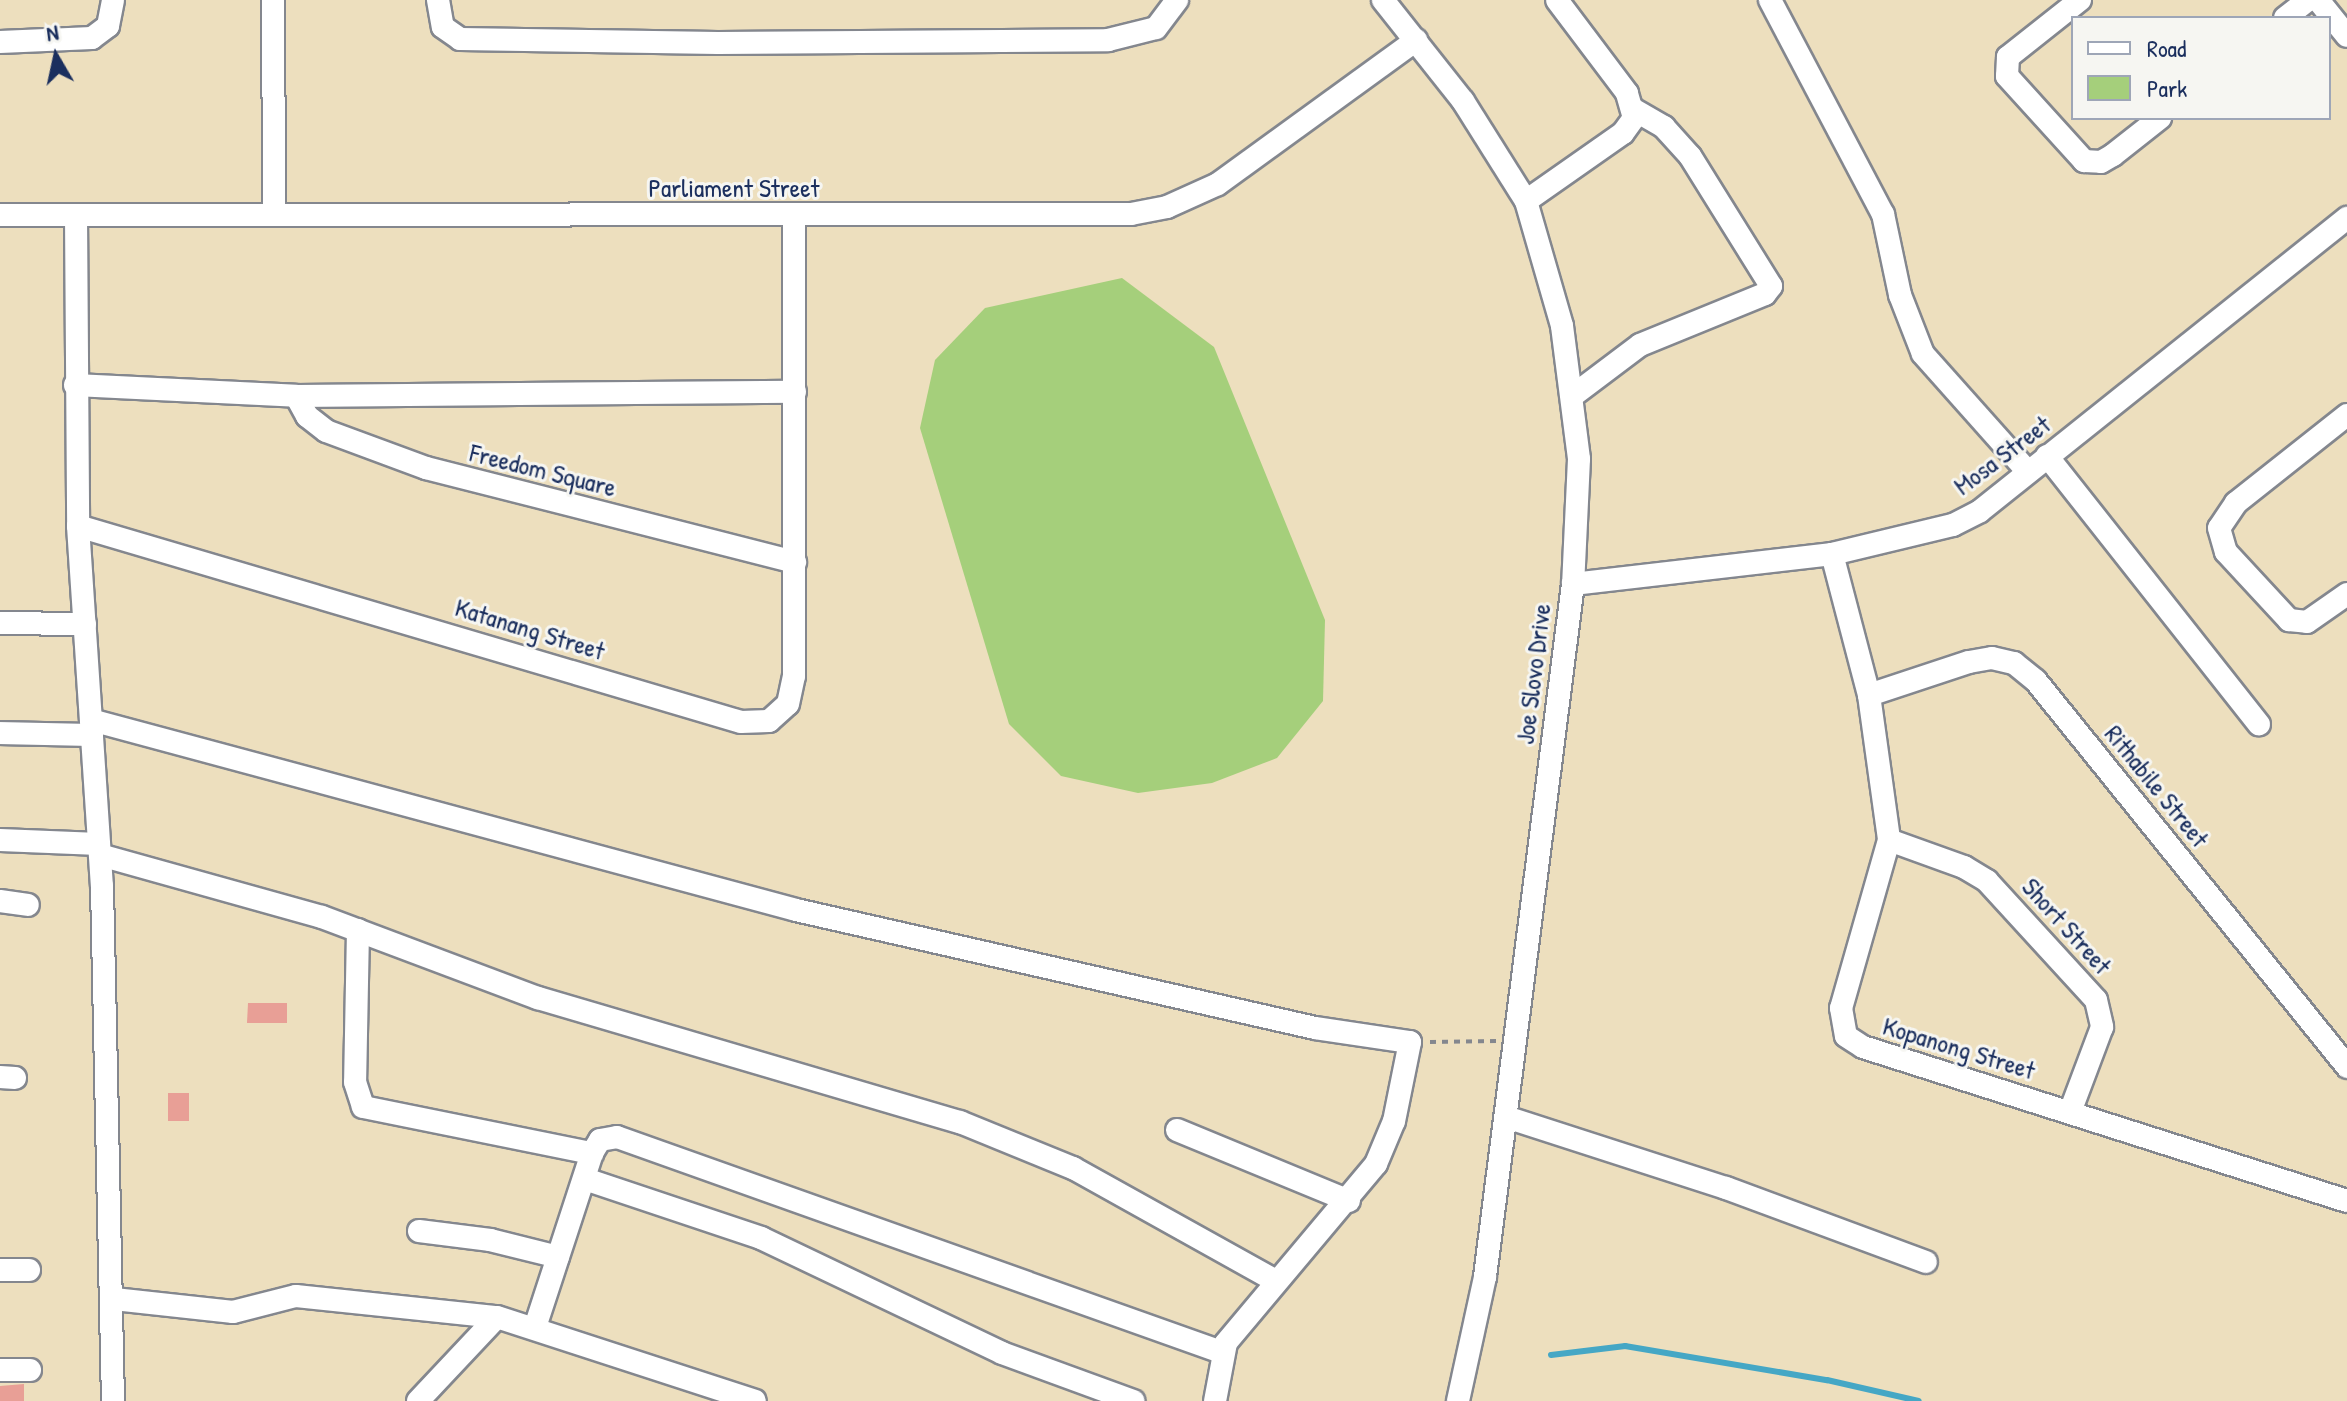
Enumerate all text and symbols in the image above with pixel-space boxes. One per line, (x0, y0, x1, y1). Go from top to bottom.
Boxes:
north arrow (16, 16, 96, 96)
legend (2071, 16, 2331, 120)
text: N (44, 17, 60, 48)
text: Road (2147, 32, 2186, 64)
text: Park (2147, 72, 2187, 104)
street label: Parliament Street (649, 172, 819, 204)
street label: Mosa Street (1948, 409, 2056, 501)
street label: Freedom Square (467, 437, 619, 503)
street label: Katanang Street (451, 591, 609, 667)
street label: Joe Slovo Drive (1509, 602, 1557, 746)
street label: Rithabile Street (2098, 719, 2216, 853)
street label: Short Street (2016, 871, 2118, 981)
street label: Kopanong Street (1879, 1010, 2039, 1086)

